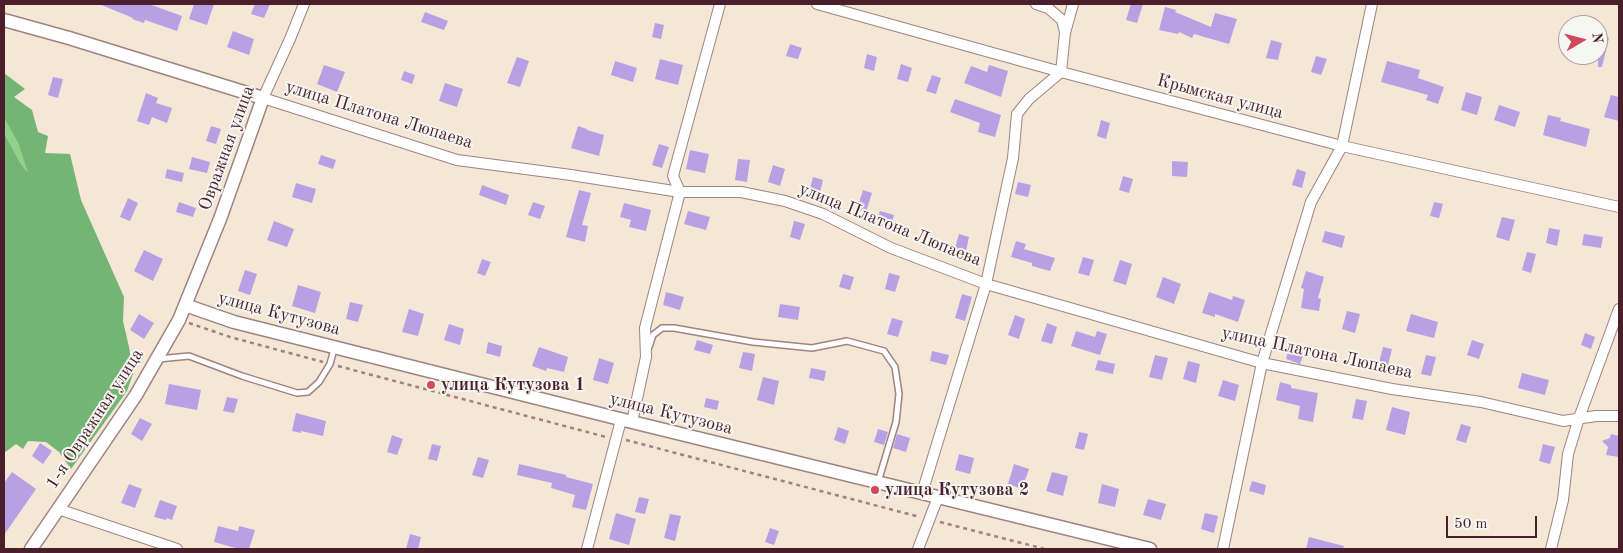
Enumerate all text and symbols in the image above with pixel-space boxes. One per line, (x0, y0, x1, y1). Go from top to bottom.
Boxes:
north arrow (1558, 15, 1608, 65)
text: N (1589, 32, 1605, 44)
street label: Крымская улица (1154, 70, 1286, 124)
street label: улица Платона Люпаева (283, 76, 475, 154)
street label: Овражная улица (194, 82, 260, 214)
street label: улица Платона Люпаева (796, 178, 984, 272)
street label: улица Кутузова (215, 287, 343, 341)
street label: улица Платона Люпаева (1219, 322, 1415, 384)
street label: 1-я Овражная улица (42, 345, 148, 493)
place label: улица Кутузова 1 (441, 374, 585, 396)
marker: улица Кутузова 1 (425, 379, 437, 391)
street label: улица Кутузова (607, 388, 735, 440)
place label: улица Кутузова 2 (885, 479, 1029, 501)
marker: улица Кутузова 2 (869, 484, 881, 496)
scale bar (1448, 506, 1539, 538)
text: 50 m (1454, 517, 1488, 532)

